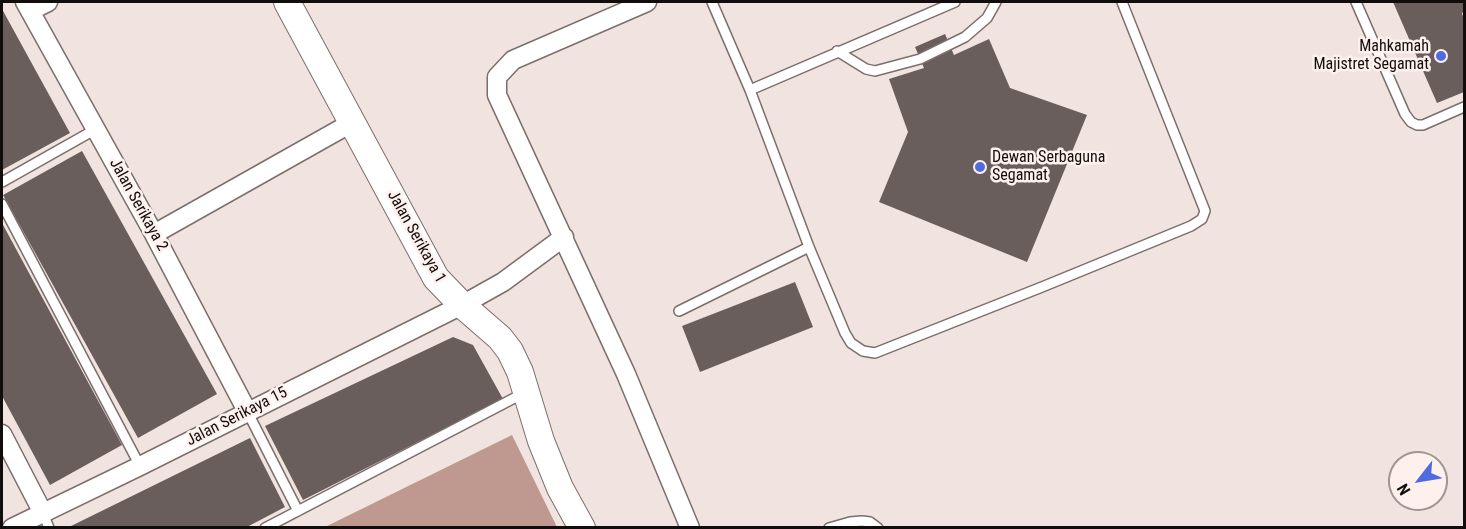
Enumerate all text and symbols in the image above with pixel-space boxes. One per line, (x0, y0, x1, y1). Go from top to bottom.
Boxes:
place label: Mahkamah Majistret Segamat (1314, 37, 1429, 75)
marker: Mahkamah Majistret Segamat (1434, 49, 1448, 63)
place label: Dewan Serbaguna Segamat (992, 148, 1105, 186)
street label: Jalan Serikaya 2 (105, 155, 171, 255)
marker: Dewan Serbaguna Segamat (973, 160, 987, 174)
street label: Jalan Serikaya 1 (383, 187, 449, 287)
street label: Jalan Serikaya 15 (183, 383, 291, 451)
north arrow (1388, 451, 1448, 511)
text: N (1393, 480, 1415, 499)

